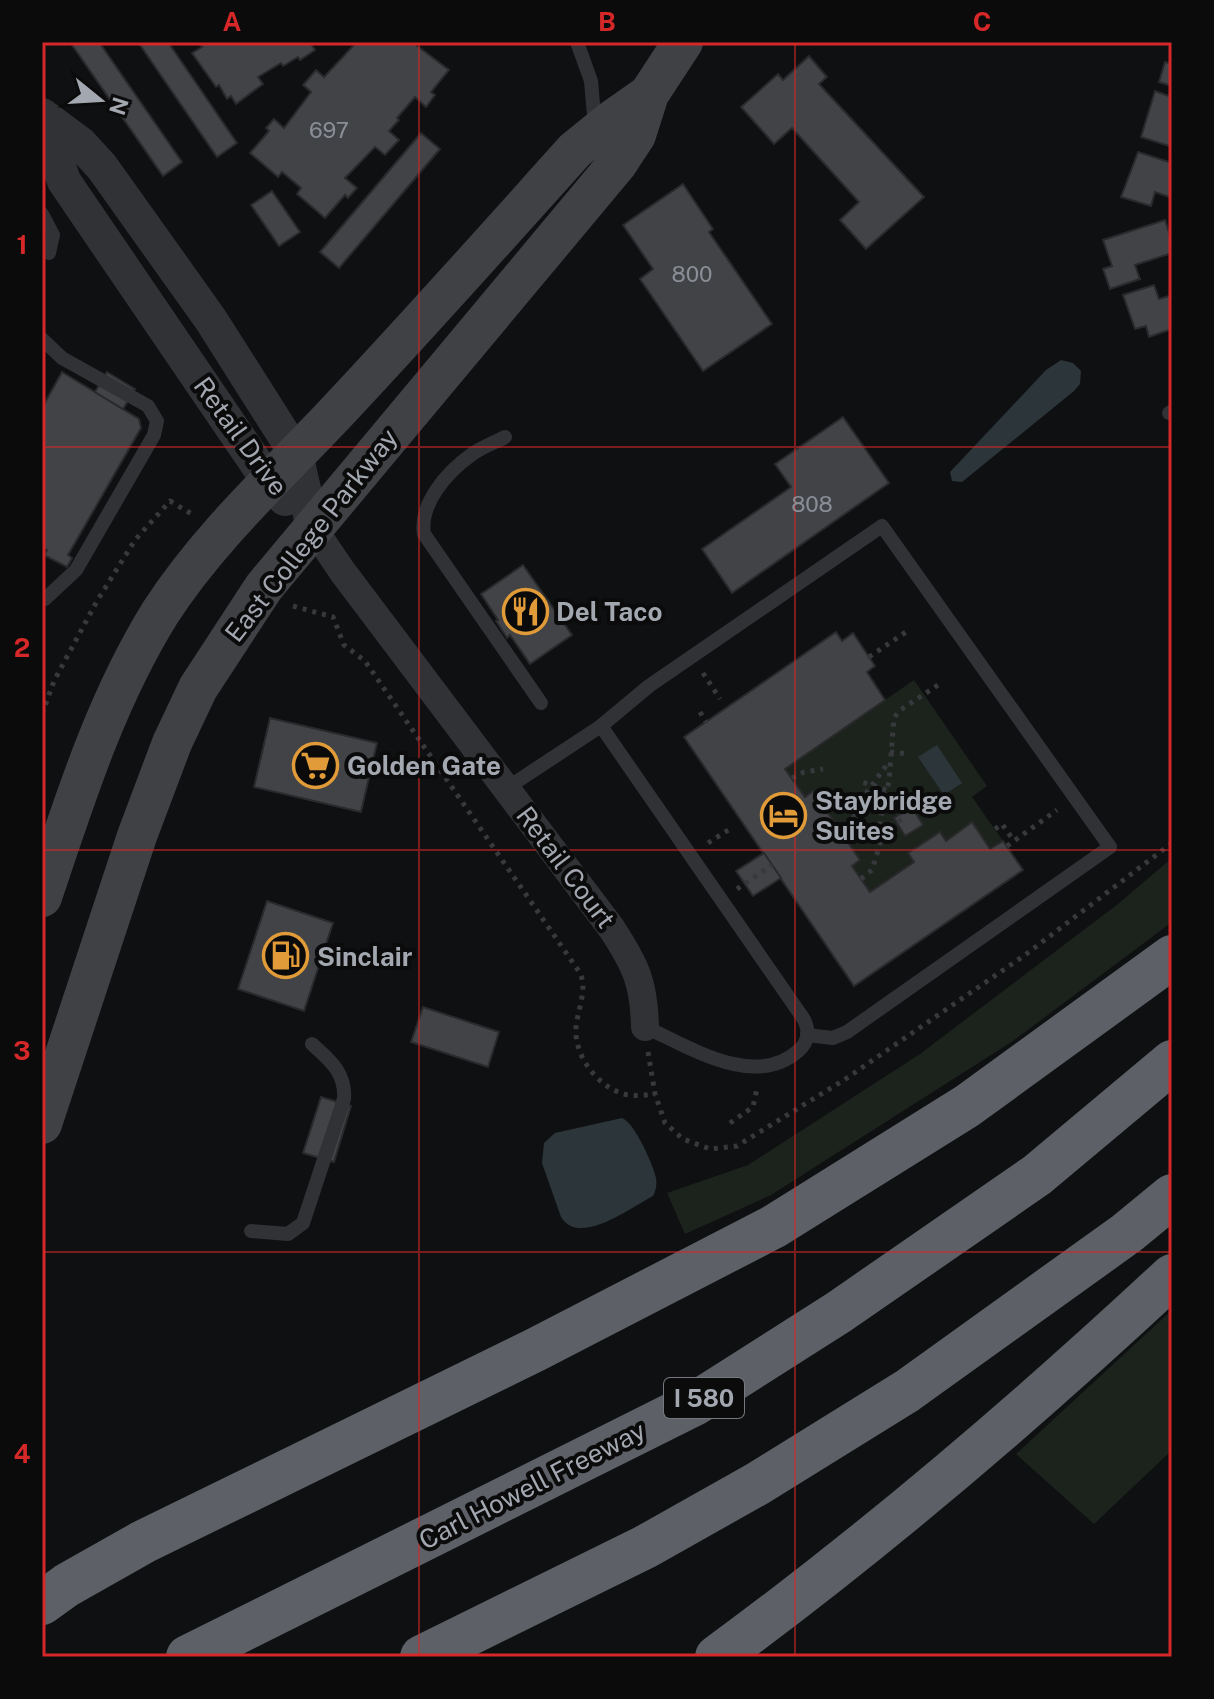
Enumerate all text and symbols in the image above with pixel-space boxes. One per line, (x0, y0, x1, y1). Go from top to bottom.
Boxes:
text: A (223, 6, 242, 37)
text: B (598, 6, 616, 37)
text: C (973, 6, 991, 37)
north arrow (60, 60, 140, 140)
text: N (104, 94, 134, 118)
house number: 697 (309, 117, 349, 143)
text: 1 (16, 229, 28, 260)
house number: 800 (672, 261, 712, 287)
street label: Retail Drive (188, 371, 294, 501)
street label: East College Parkway (218, 422, 404, 648)
house number: 808 (791, 491, 833, 517)
restaurant icon: Del Taco (501, 587, 549, 635)
place label: Del Taco (556, 596, 662, 627)
text: 2 (14, 632, 30, 663)
supermarket icon: Golden Gate (292, 741, 340, 789)
place label: Golden Gate (347, 750, 501, 781)
place label: Staybridge Suites (815, 785, 952, 846)
hotel icon: Staybridge Suites (760, 791, 808, 839)
street label: Retail Court (510, 800, 622, 934)
fuel station icon: Sinclair (262, 932, 310, 980)
place label: Sinclair (317, 941, 413, 972)
text: 3 (13, 1035, 31, 1066)
road number: I 580 (664, 1378, 744, 1418)
street label: Carl Howell Freeway (414, 1414, 650, 1555)
text: 4 (13, 1438, 31, 1469)

